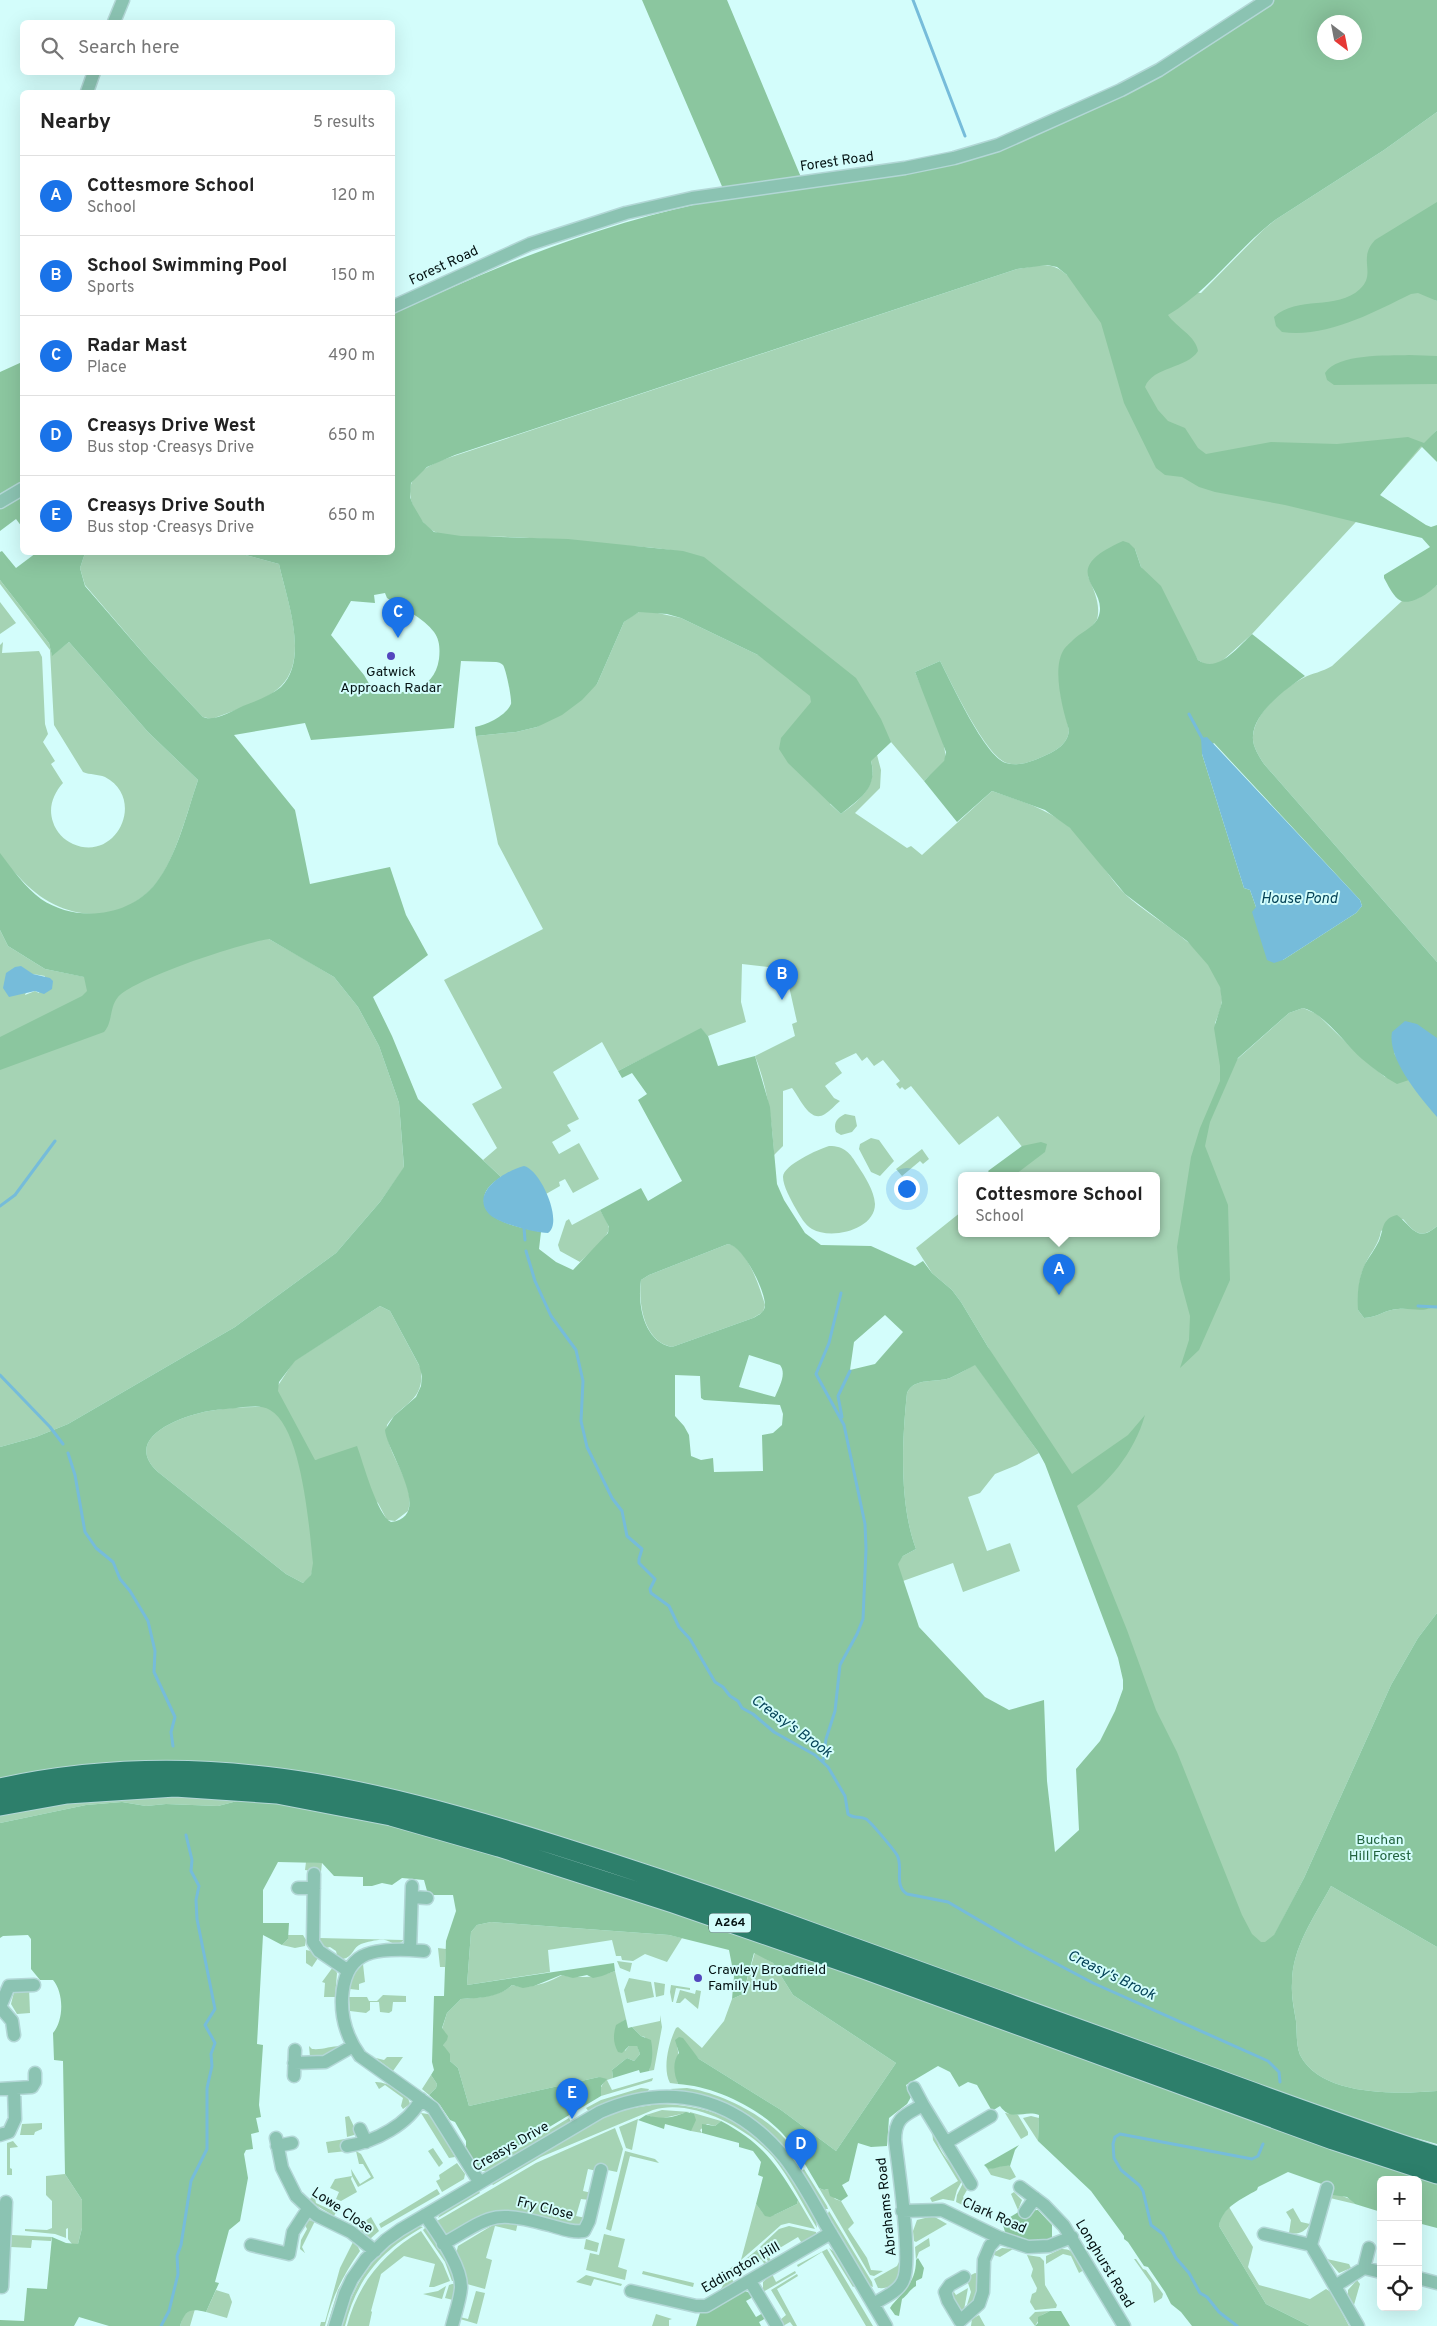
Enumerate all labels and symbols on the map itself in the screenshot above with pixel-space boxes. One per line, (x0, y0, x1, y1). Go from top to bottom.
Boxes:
north arrow (1317, 15, 1362, 60)
street label: Forest Road (799, 148, 875, 176)
street label: Forest Road (407, 243, 481, 289)
pin: C (382, 597, 414, 638)
marker: Gatwick Approach Radar (385, 650, 397, 662)
place label: Gatwick Approach Radar (340, 664, 442, 697)
water label: House Pond (1261, 890, 1338, 909)
pin: B (766, 959, 798, 1000)
your location (894, 1176, 920, 1202)
pin: A (1043, 1254, 1075, 1295)
water label: Creasy's Brook (747, 1691, 836, 1763)
park label: Buchan Hill Forest (1349, 1832, 1411, 1865)
road number: A264 (709, 1914, 751, 1932)
water label: Creasy's Brook (1064, 1946, 1159, 2006)
place label: Crawley Broadfield Family Hub (708, 1962, 826, 1995)
marker: Crawley Broadfield Family Hub (692, 1972, 704, 1984)
pin: E (556, 2078, 588, 2119)
street label: Creasys Drive (470, 2118, 552, 2176)
pin: D (785, 2129, 817, 2170)
street label: Abrahams Road (873, 2157, 901, 2257)
street label: Lowe Close (308, 2184, 376, 2238)
street label: Fry Close (515, 2194, 575, 2224)
street label: Clark Road (959, 2194, 1029, 2238)
street label: Longhurst Road (1071, 2217, 1137, 2311)
street label: Eddington Hill (699, 2239, 783, 2297)

